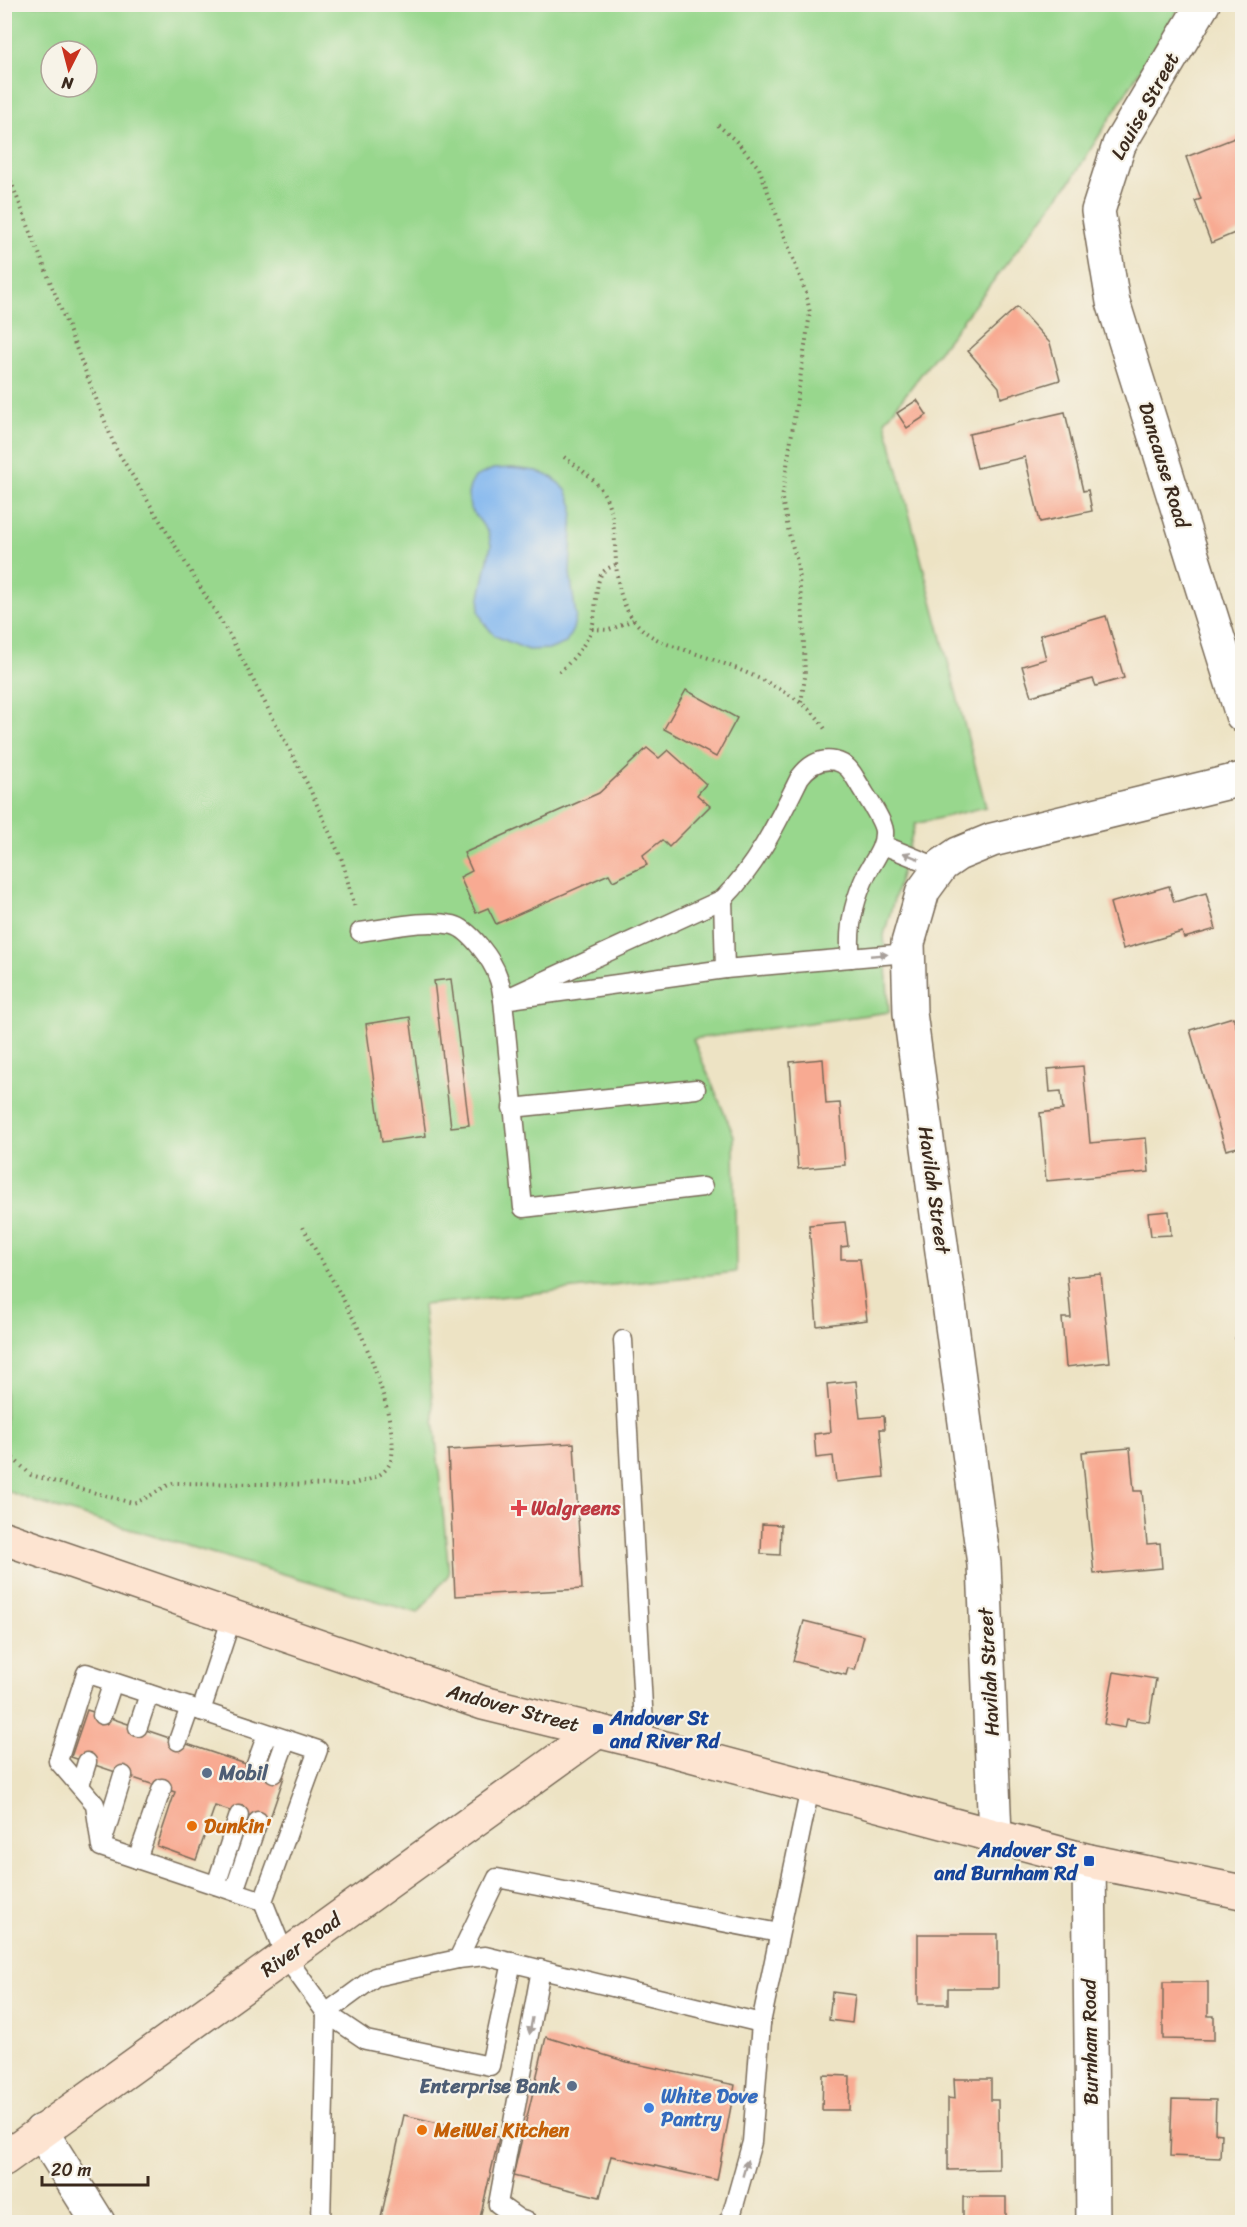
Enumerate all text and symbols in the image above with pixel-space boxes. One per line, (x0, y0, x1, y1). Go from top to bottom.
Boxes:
north arrow (39, 39, 99, 99)
street label: Louise Street (1101, 45, 1189, 166)
text: N (60, 68, 76, 99)
street label: Dancause Road (1128, 398, 1200, 534)
one-way arrow (902, 851, 920, 860)
one-way arrow (870, 950, 889, 960)
street label: Havilah Street (908, 1124, 960, 1257)
place label: Walgreens (531, 1491, 621, 1526)
marker: Walgreens (512, 1501, 526, 1515)
street label: Havilah Street (968, 1606, 1010, 1737)
street label: Andover Street (442, 1673, 583, 1743)
place label: Andover St and River Rd (609, 1701, 721, 1759)
marker: Andover St and River Rd (591, 1722, 605, 1736)
place label: Mobil (218, 1756, 269, 1791)
marker: Mobil (200, 1766, 214, 1780)
place label: Dunkin' (204, 1809, 272, 1844)
marker: Dunkin' (185, 1819, 199, 1833)
place label: Andover St and Burnham Rd (933, 1833, 1079, 1891)
marker: Andover St and Burnham Rd (1082, 1854, 1096, 1868)
street label: River Road (253, 1903, 350, 1987)
street label: Burnham Road (1071, 1977, 1109, 2105)
one-way arrow (526, 2017, 535, 2036)
place label: Enterprise Bank (420, 2069, 560, 2104)
marker: Enterprise Bank (565, 2079, 579, 2093)
place label: White Dove Pantry (661, 2079, 759, 2137)
marker: White Dove Pantry (642, 2101, 656, 2115)
place label: MeiWei Kitchen (433, 2113, 570, 2148)
marker: MeiWei Kitchen (415, 2123, 429, 2137)
scale bar (42, 2149, 148, 2187)
text: 20 m (51, 2154, 91, 2186)
one-way arrow (741, 2159, 750, 2177)

